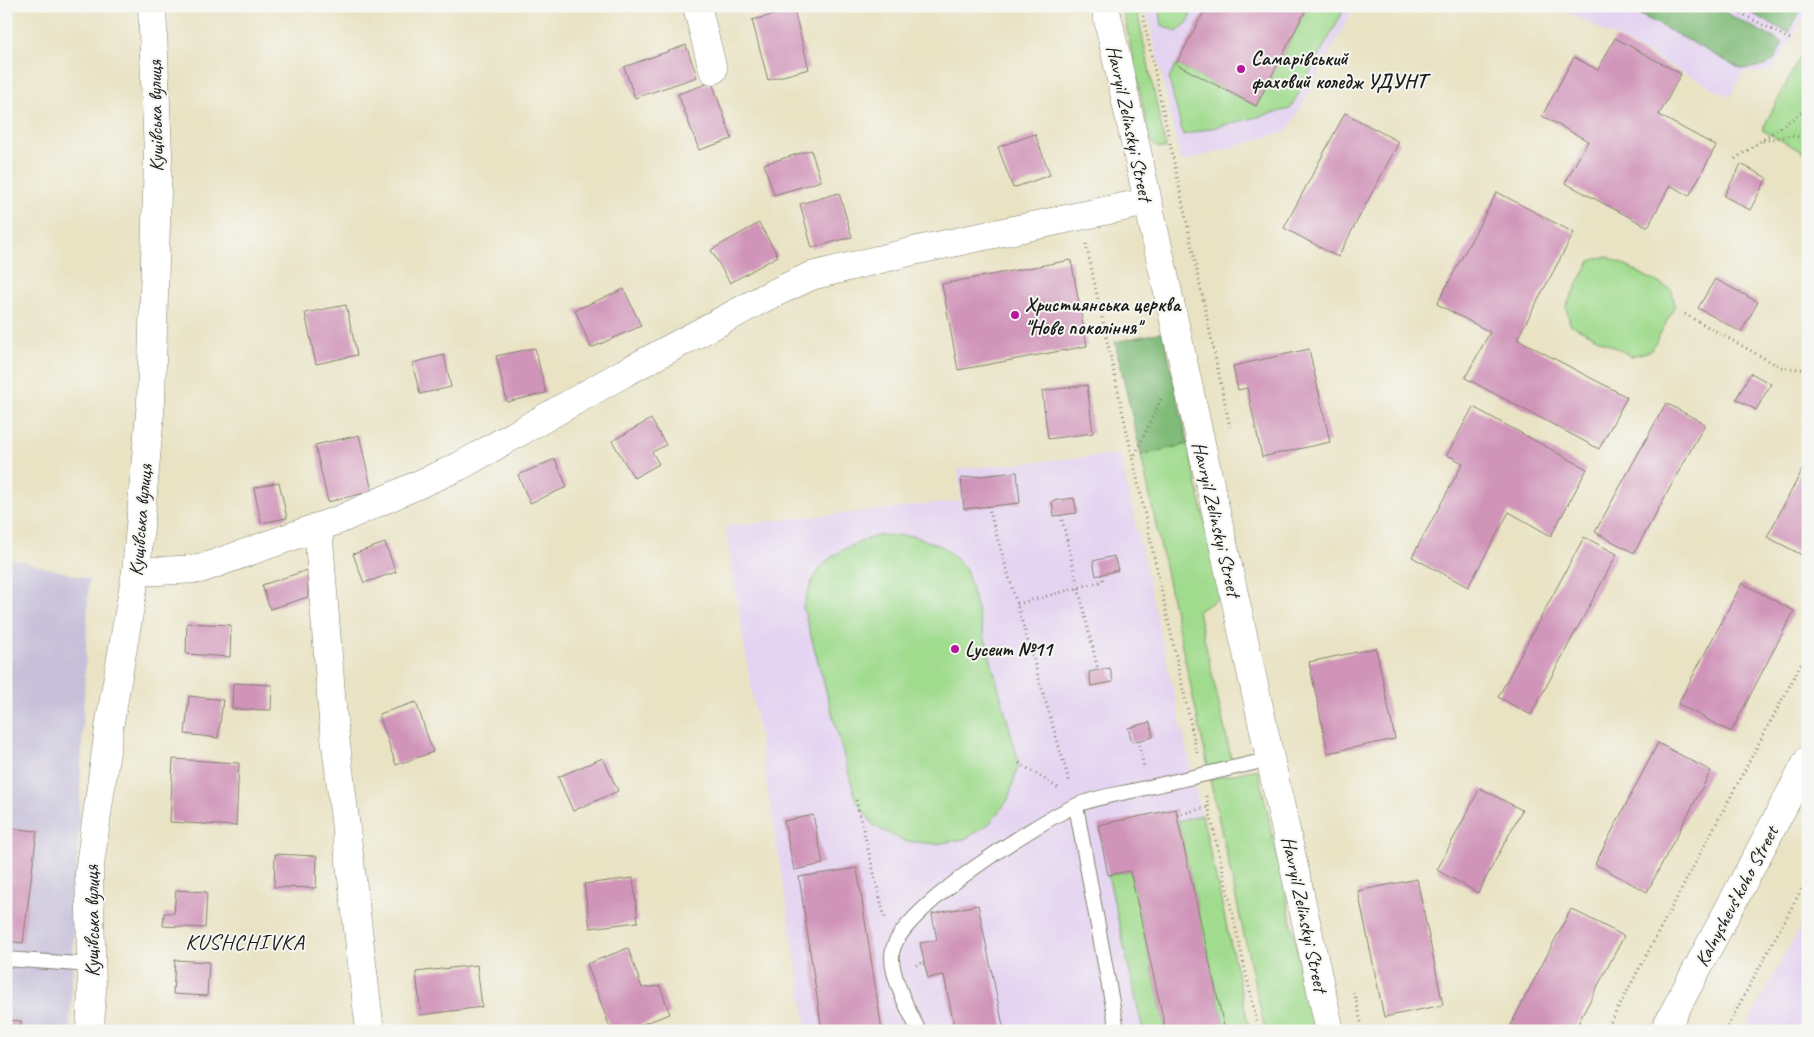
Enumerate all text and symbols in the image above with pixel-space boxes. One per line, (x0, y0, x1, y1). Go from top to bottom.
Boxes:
street label: Havryil Zelinskyi Street (1101, 43, 1159, 206)
place label: Самарівський фаховий коледж УДУНТ (1251, 46, 1431, 94)
street label: Кущівська вулиця (142, 59, 169, 172)
marker: Самарівський фаховий коледж УДУНТ (1235, 63, 1247, 75)
place label: Християнська церква "Нове покоління" (1025, 292, 1183, 340)
marker: Християнська церква "Нове покоління" (1009, 309, 1021, 321)
street label: Havryil Zelinskyi Street (1187, 439, 1247, 602)
street label: Кущівська вулиця (123, 462, 158, 577)
place label: Lyceum №11 (965, 637, 1054, 662)
marker: Lyceum №11 (949, 643, 961, 655)
street label: Kalnyshevsʹkoho Street (1689, 820, 1785, 971)
street label: Havryil Zelinskyi Street (1276, 834, 1334, 997)
street label: Кущівська вулиця (80, 864, 105, 977)
district label: KUSHCHIVKA (185, 928, 305, 956)

